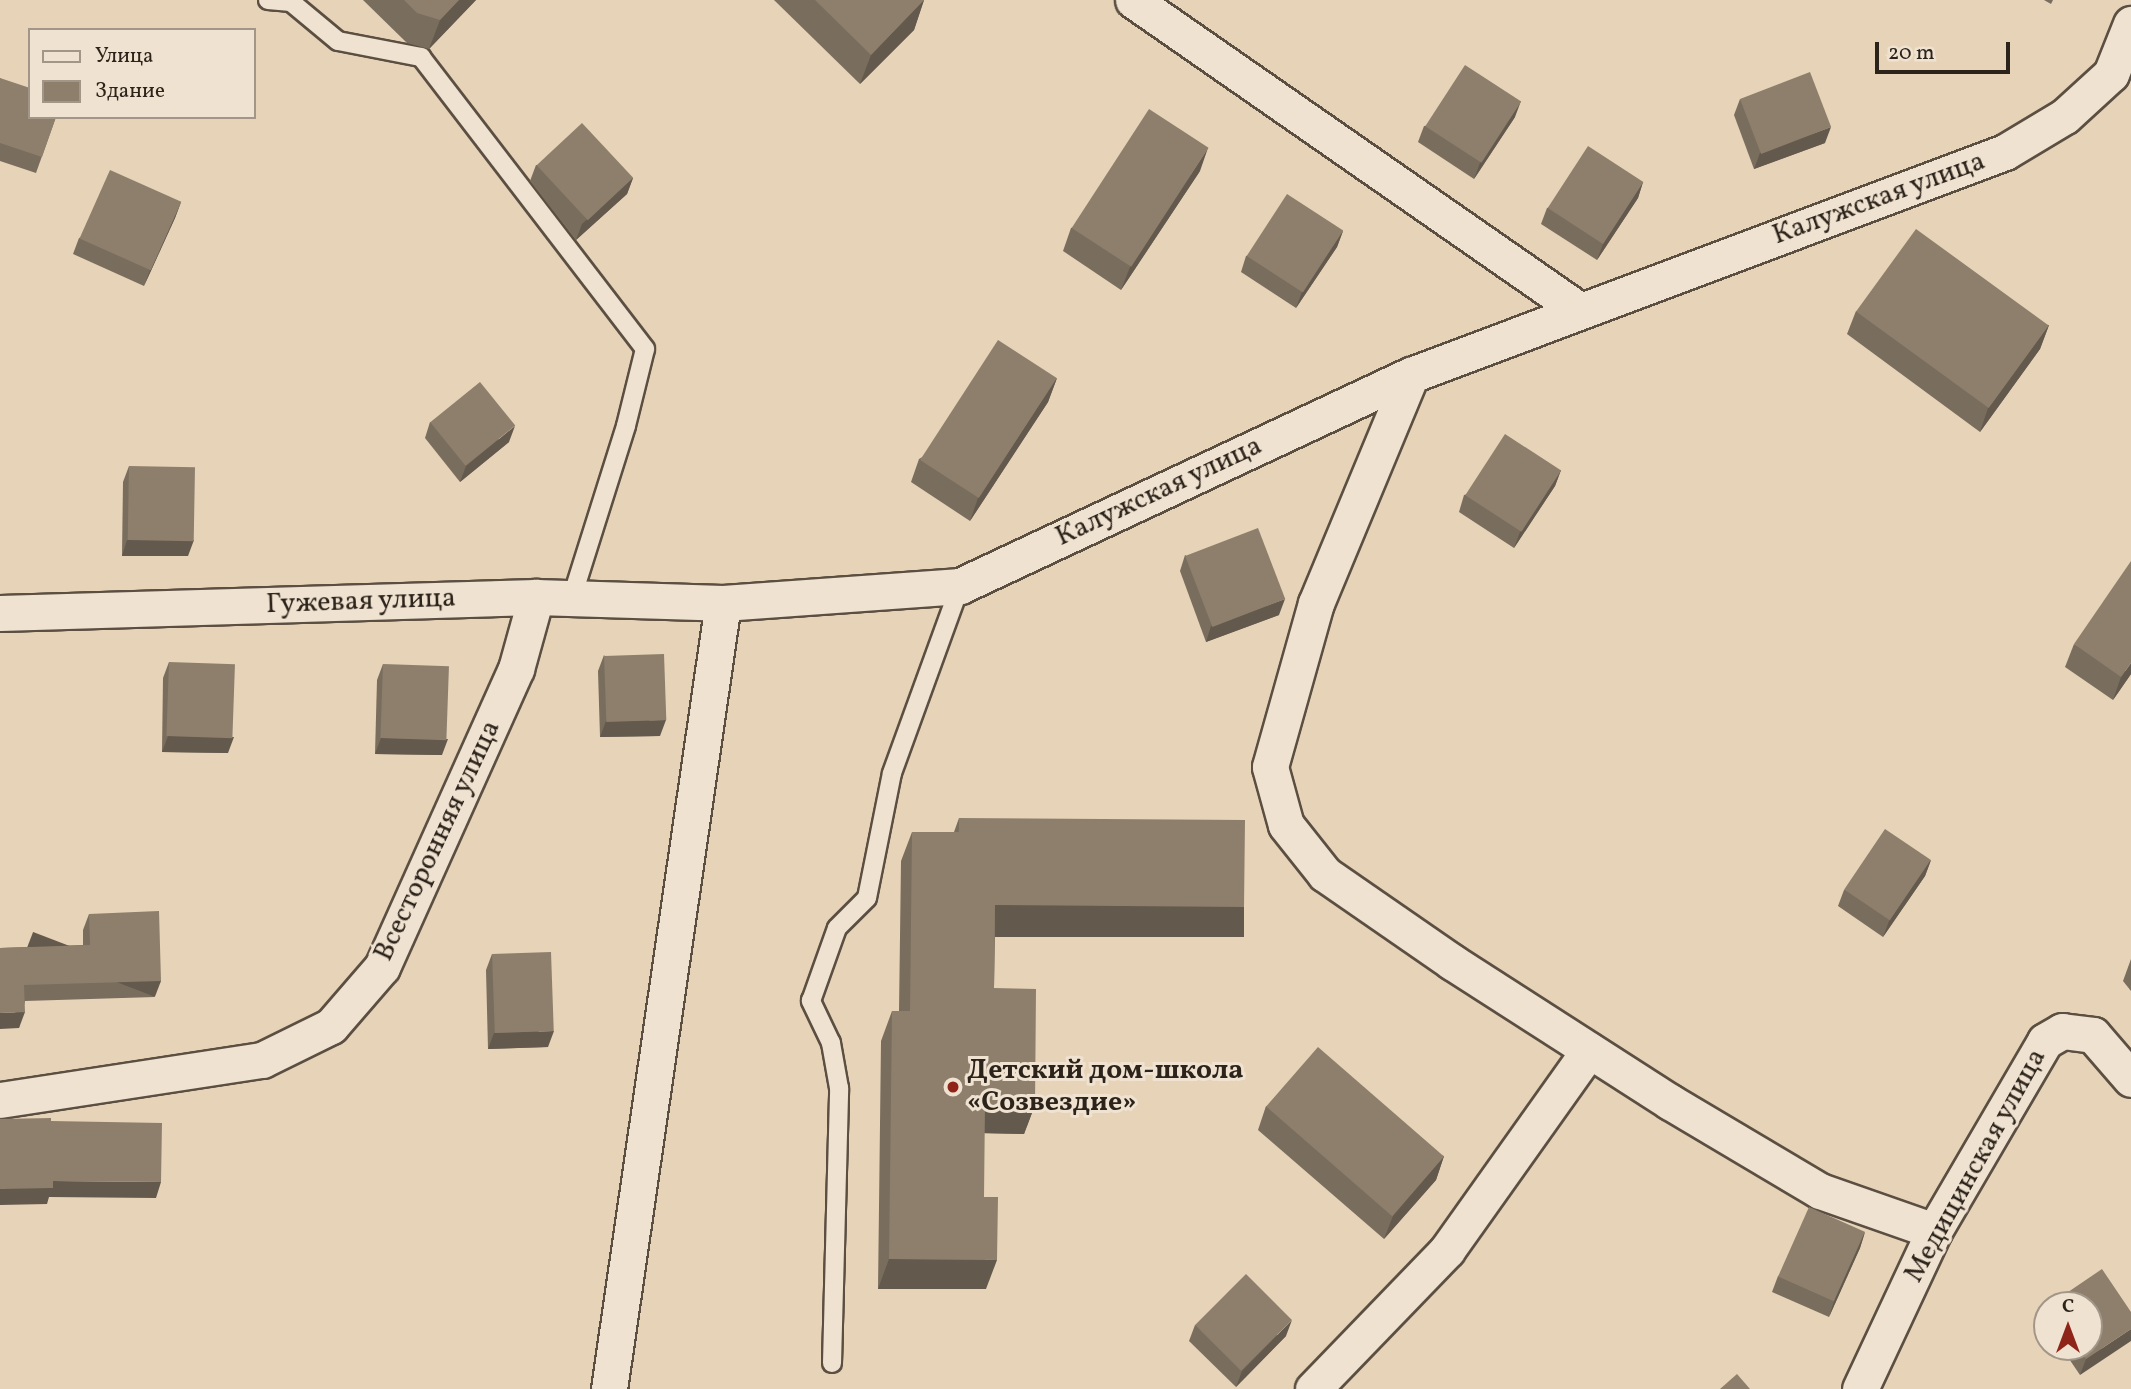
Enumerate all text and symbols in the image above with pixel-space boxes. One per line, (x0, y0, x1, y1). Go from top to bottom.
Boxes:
legend (28, 28, 256, 119)
scale bar (1879, 28, 2014, 72)
text: 20 m (1888, 39, 1934, 68)
text: Улица (95, 42, 153, 71)
text: Здание (95, 77, 165, 106)
street label: Калужская улица (1768, 145, 1990, 253)
street label: Калужская улица (1050, 429, 1268, 555)
street label: Гужевая улица (265, 582, 457, 622)
street label: Всесторонняя улица (367, 715, 509, 967)
street label: Медицинская улица (1898, 1043, 2054, 1289)
place label: Детский дом-школа «Созвездие» (967, 1054, 1244, 1120)
marker: Детский дом-школа «Созвездие» (945, 1079, 961, 1095)
north arrow (2033, 1291, 2103, 1361)
text: С (2062, 1294, 2074, 1320)

